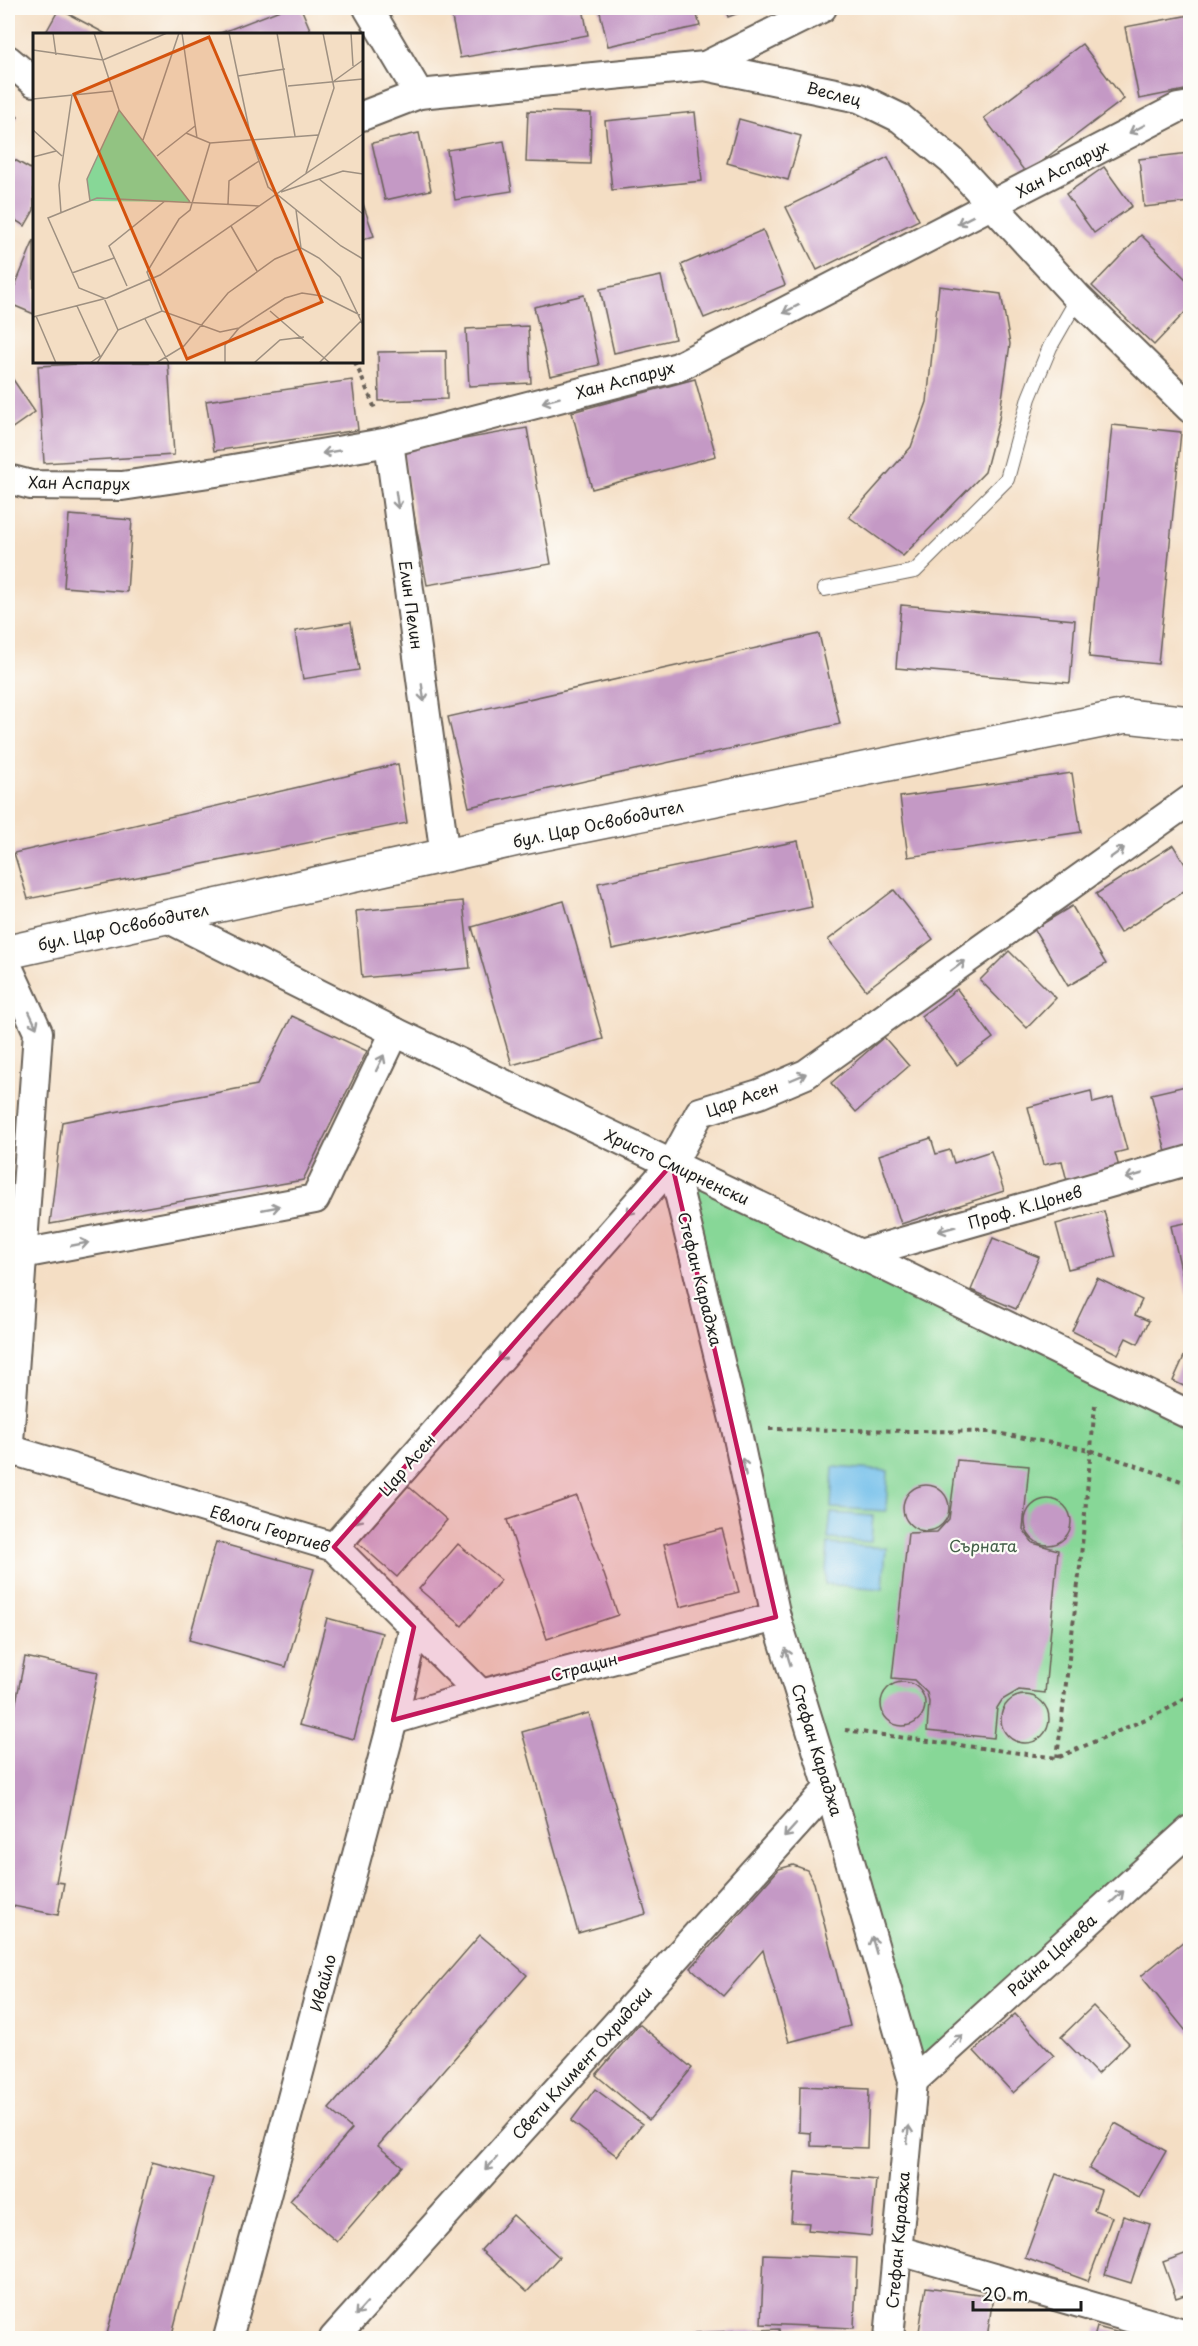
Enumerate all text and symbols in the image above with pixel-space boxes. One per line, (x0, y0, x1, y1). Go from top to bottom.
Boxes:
inset map (33, 33, 363, 363)
street label: Веслец (804, 75, 864, 111)
one-way arrow (1129, 124, 1147, 135)
street label: Хан Аспарух (1011, 134, 1112, 203)
one-way arrow (956, 214, 974, 226)
one-way arrow (782, 303, 800, 315)
street label: Хан Аспарух (572, 354, 677, 404)
one-way arrow (542, 394, 561, 406)
one-way arrow (322, 447, 342, 458)
street label: Хан Аспарух (28, 469, 130, 495)
one-way arrow (392, 490, 403, 510)
street label: Елин Пелин (394, 559, 430, 651)
one-way arrow (418, 683, 429, 703)
street label: бул. Цар Освободител (510, 793, 685, 853)
one-way arrow (1108, 846, 1124, 859)
street label: бул. Цар Освободител (35, 896, 210, 956)
one-way arrow (949, 960, 965, 972)
one-way arrow (27, 1010, 39, 1028)
one-way arrow (375, 1055, 386, 1073)
one-way arrow (789, 1071, 807, 1082)
street label: Цар Асен (702, 1074, 781, 1122)
street label: Христо Смирненски (601, 1122, 754, 1210)
one-way arrow (1125, 1171, 1144, 1182)
street label: Проф. К.Цонев (965, 1178, 1085, 1234)
one-way arrow (626, 1200, 640, 1215)
one-way arrow (261, 1202, 281, 1213)
street label: Стефан Караджа (673, 1209, 729, 1349)
one-way arrow (938, 1224, 957, 1235)
one-way arrow (69, 1238, 89, 1249)
one-way arrow (497, 1346, 511, 1361)
street label: Цар Асен (372, 1428, 440, 1501)
one-way arrow (738, 1458, 749, 1478)
street label: Евлоги Георгиев (207, 1498, 333, 1558)
one-way arrow (354, 1508, 368, 1523)
park label: Сърната (949, 1533, 1017, 1557)
street label: Страцин (548, 1646, 620, 1686)
one-way arrow (782, 1648, 793, 1667)
street label: Стефан Караджа (786, 1680, 850, 1819)
one-way arrow (783, 1823, 797, 1838)
one-way arrow (1109, 1890, 1124, 1904)
street label: Райна Цанева (1001, 1908, 1101, 2001)
one-way arrow (868, 1935, 879, 1954)
street label: Ивайло (303, 1951, 341, 2014)
street label: Свети Климент Охридски (506, 1980, 657, 2144)
one-way arrow (948, 2034, 963, 2048)
one-way arrow (903, 2124, 914, 2144)
one-way arrow (484, 2156, 498, 2171)
street label: Стефан Караджа (879, 2170, 915, 2309)
scale bar (973, 2274, 1081, 2312)
text: 20 m (982, 2280, 1028, 2307)
one-way arrow (354, 2301, 368, 2316)

